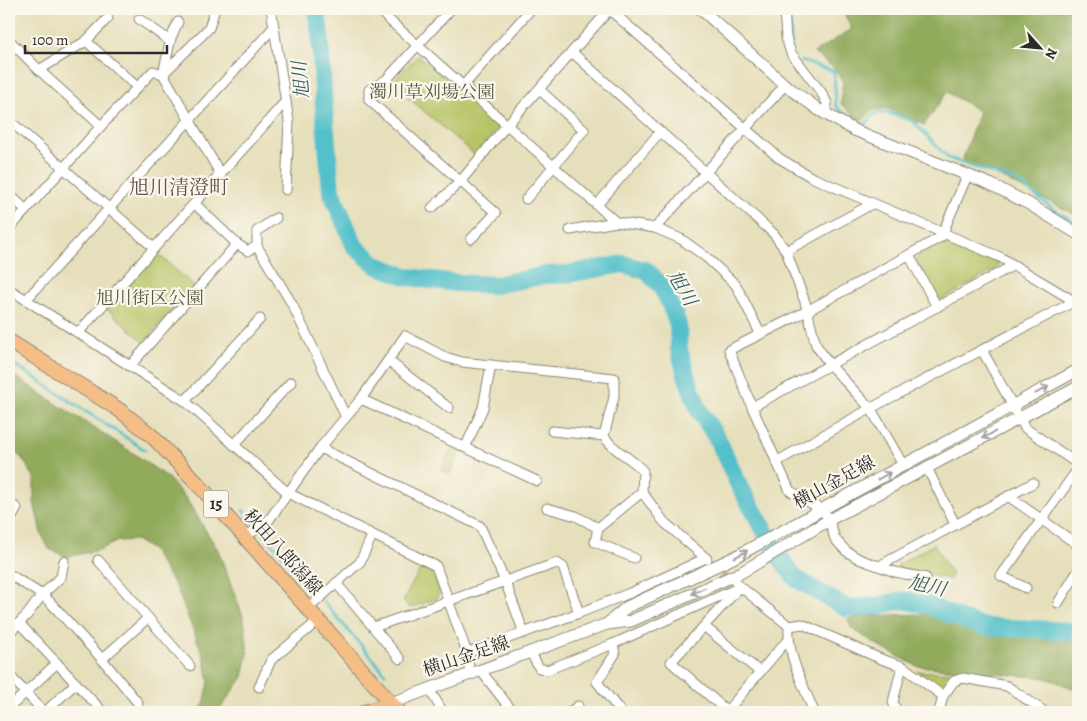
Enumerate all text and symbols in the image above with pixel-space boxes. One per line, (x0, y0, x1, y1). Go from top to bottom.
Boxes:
scale bar (25, 22, 168, 54)
north arrow (1014, 22, 1064, 72)
text: 100 m (32, 30, 69, 50)
text: N (1040, 45, 1062, 63)
water label: 旭川 (286, 58, 316, 100)
park label: 濁川草刈場公園 (369, 80, 495, 104)
district label: 旭川清澄町 (129, 174, 229, 201)
water label: 旭川 (661, 265, 704, 313)
park label: 旭川街区公園 (96, 286, 204, 310)
one-way arrow (1034, 385, 1049, 394)
one-way arrow (982, 430, 996, 440)
street label: 横山金足線 (789, 450, 879, 514)
one-way arrow (876, 471, 891, 480)
road number: 15 (204, 490, 228, 518)
street label: 秋田八郎潟線 (238, 504, 328, 600)
one-way arrow (734, 549, 749, 559)
water label: 旭川 (906, 569, 950, 603)
one-way arrow (691, 587, 706, 597)
street label: 横山金足線 (420, 630, 512, 682)

